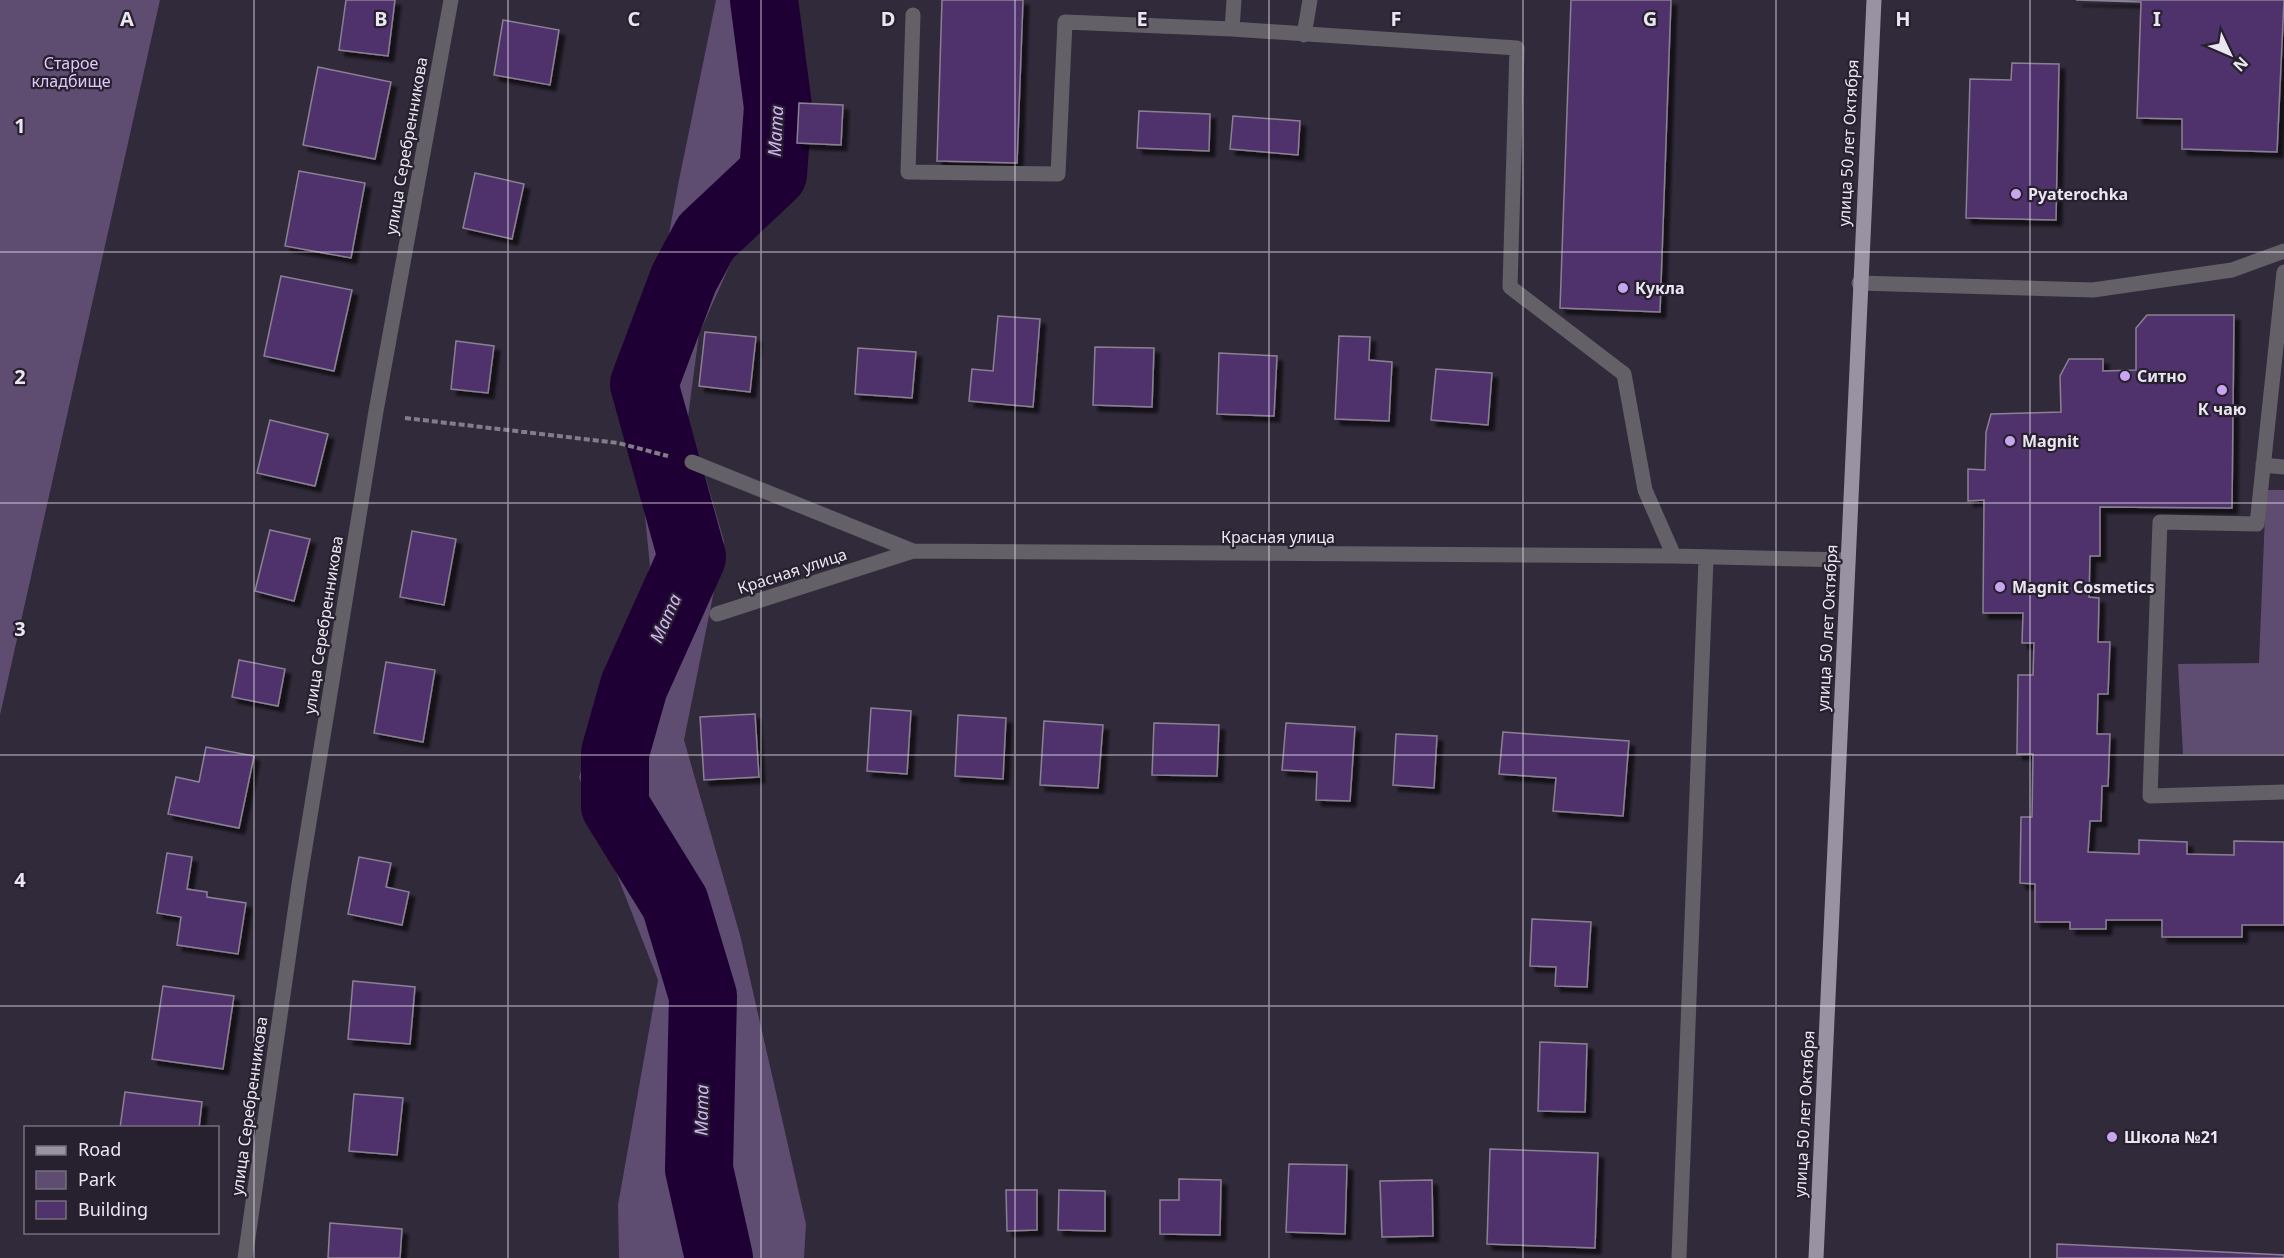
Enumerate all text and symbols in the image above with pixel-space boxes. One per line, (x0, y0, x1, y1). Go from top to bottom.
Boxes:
text: A (120, 5, 134, 32)
text: B (374, 5, 388, 32)
text: C (628, 5, 641, 32)
text: D (881, 5, 895, 32)
text: E (1136, 5, 1148, 32)
text: F (1391, 5, 1401, 32)
text: G (1643, 5, 1657, 32)
text: H (1895, 5, 1911, 32)
text: I (2153, 5, 2161, 32)
north arrow (2200, 24, 2260, 84)
park label: Старое кладбище (31, 52, 111, 92)
text: N (2228, 52, 2253, 77)
street label: улица Серебренникова (380, 55, 432, 237)
street label: улица 50 лет Октября (1833, 59, 1863, 227)
water label: Мата (762, 105, 788, 157)
text: 1 (14, 112, 26, 139)
place label: Pyaterochka (2028, 183, 2128, 205)
marker: Pyaterochka (2009, 187, 2023, 201)
place label: Кукла (1635, 277, 1684, 299)
marker: Кукла (1616, 281, 1630, 295)
text: 2 (14, 363, 26, 390)
place label: Ситно (2137, 365, 2187, 387)
marker: Ситно (2118, 369, 2132, 383)
marker: К чаю (2215, 383, 2229, 397)
place label: К чаю (2198, 398, 2246, 420)
place label: Magnit (2022, 430, 2079, 452)
marker: Magnit (2003, 434, 2017, 448)
street label: Красная улица (1221, 526, 1335, 548)
street label: улица Серебренникова (298, 534, 348, 716)
street label: Красная улица (734, 543, 850, 599)
street label: улица 50 лет Октября (1812, 544, 1842, 712)
place label: Magnit Cosmetics (2012, 576, 2155, 598)
marker: Magnit Cosmetics (1993, 580, 2007, 594)
water label: Мата (644, 590, 686, 646)
text: 3 (14, 615, 26, 642)
text: 4 (14, 866, 26, 893)
street label: улица Серебренникова (226, 1015, 272, 1197)
street label: улица 50 лет Октября (1789, 1030, 1819, 1198)
water label: Мата (689, 1084, 713, 1136)
legend (24, 1126, 219, 1234)
place label: Школа №21 (2124, 1126, 2219, 1148)
marker: Школа №21 (2105, 1130, 2119, 1144)
text: Road (78, 1137, 121, 1161)
text: Park (78, 1167, 116, 1191)
text: Building (78, 1197, 148, 1221)

